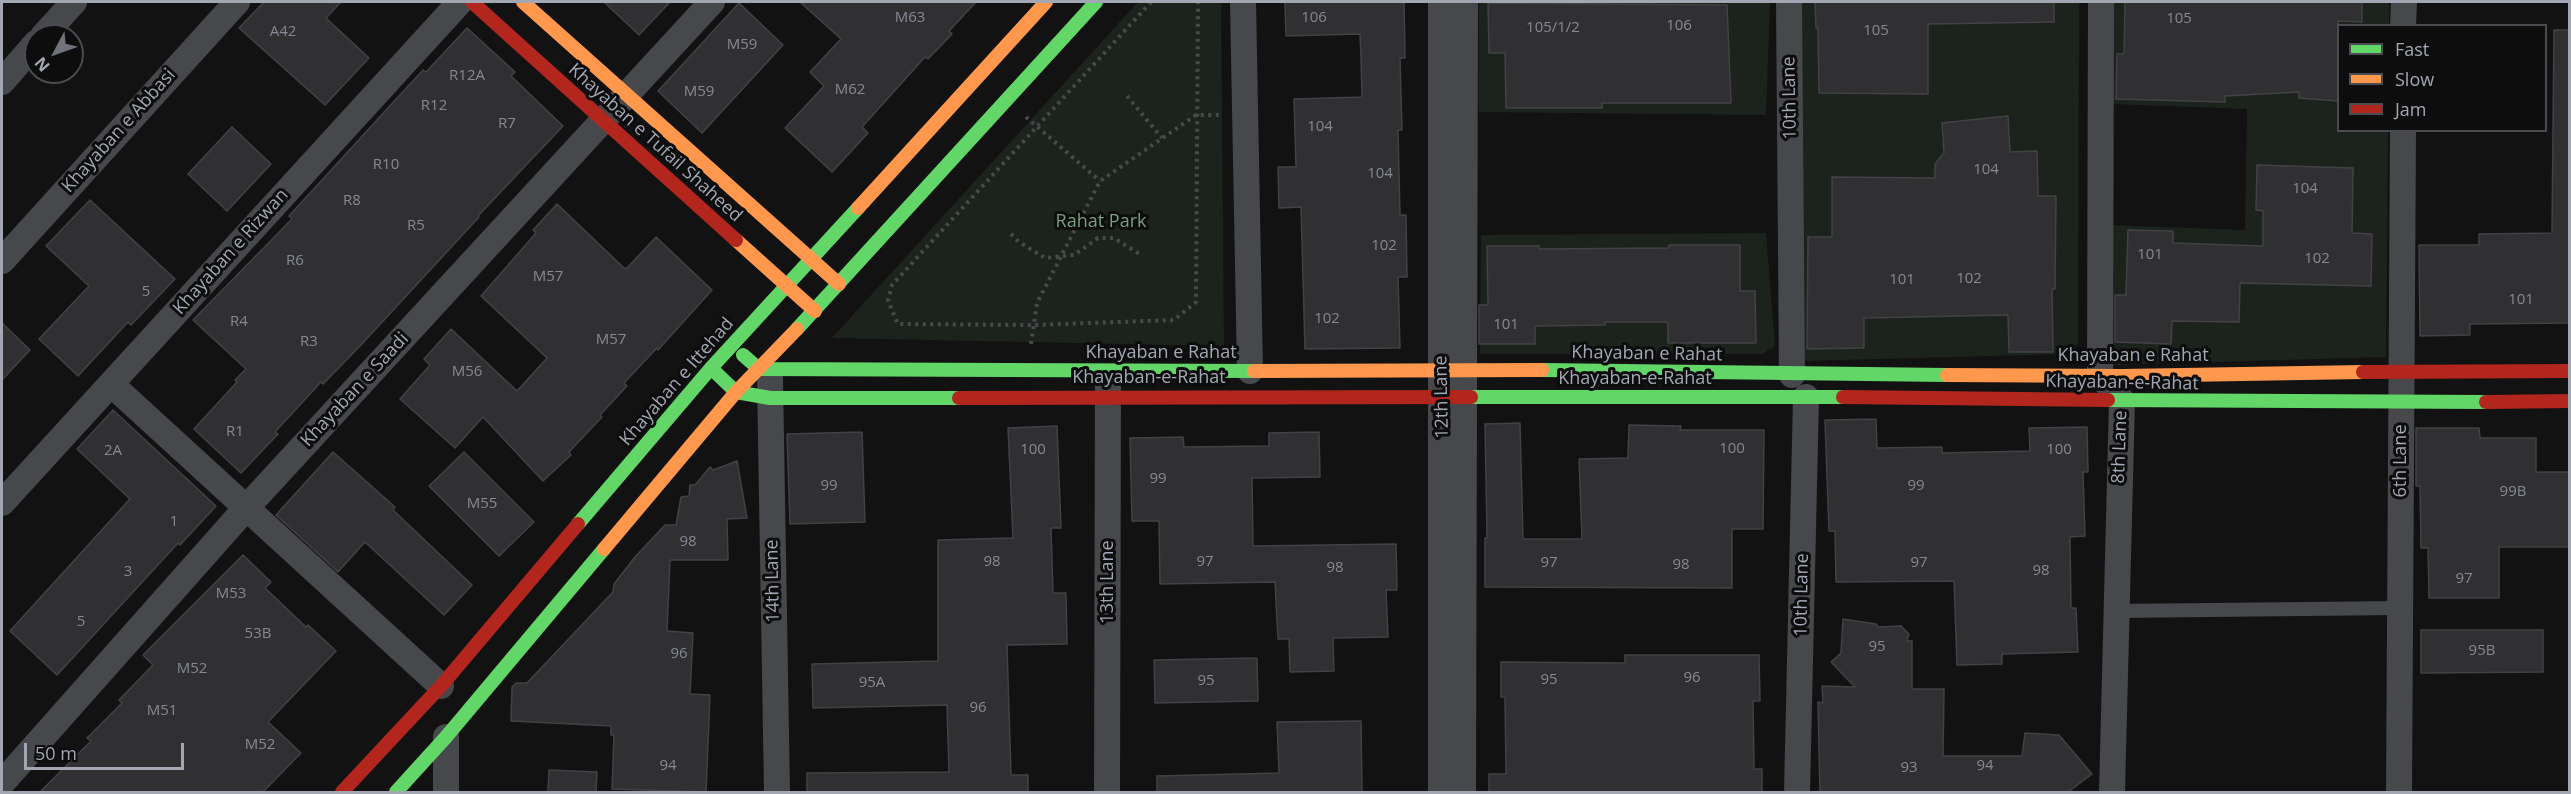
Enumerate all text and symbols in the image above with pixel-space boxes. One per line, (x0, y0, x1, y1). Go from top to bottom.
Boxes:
house number: M63 (895, 9, 925, 27)
house number: 106 (1301, 9, 1327, 27)
house number: 105 (2166, 10, 2192, 28)
house number: 106 (1666, 17, 1692, 35)
house number: 105/1/2 (1526, 19, 1580, 37)
house number: 105 (1863, 22, 1889, 40)
house number: A42 (270, 23, 296, 41)
north arrow (24, 24, 84, 84)
legend (2337, 24, 2547, 132)
house number: M59 (727, 36, 757, 54)
text: Fast (2395, 37, 2429, 61)
text: N (29, 52, 55, 77)
street label: 10th Lane (1778, 56, 1802, 140)
street label: Khayaban e Tufail Shaheed (564, 59, 746, 227)
street label: Khayaban e Abbasi (58, 65, 180, 197)
house number: R12A (449, 67, 485, 85)
text: Slow (2395, 67, 2434, 91)
house number: M62 (835, 81, 865, 99)
house number: M59 (684, 83, 714, 101)
house number: R12 (421, 97, 447, 115)
text: Jam (2395, 97, 2427, 121)
house number: R7 (498, 115, 516, 133)
house number: 104 (1307, 118, 1333, 136)
house number: R10 (373, 156, 399, 174)
house number: 104 (1973, 161, 1999, 179)
house number: 104 (1367, 165, 1393, 183)
house number: 104 (2292, 180, 2318, 198)
street label: Khayaban e Rizwan (169, 185, 293, 319)
house number: R8 (343, 192, 361, 210)
park label: Rahat Park (1056, 211, 1146, 233)
house number: R5 (407, 217, 425, 235)
house number: 102 (1371, 237, 1397, 255)
house number: 101 (2137, 246, 2163, 264)
house number: 102 (2304, 250, 2330, 268)
house number: R6 (286, 252, 304, 270)
house number: M57 (533, 268, 563, 286)
house number: 102 (1956, 270, 1982, 288)
house number: 101 (1889, 271, 1915, 289)
house number: 5 (142, 283, 150, 301)
house number: 101 (2508, 291, 2534, 309)
house number: 102 (1314, 310, 1340, 328)
house number: R4 (230, 313, 248, 331)
street label: Khayaban e Ittehad (616, 314, 738, 450)
house number: 101 (1493, 316, 1519, 334)
street label: Khayaban e Saadi (297, 329, 413, 451)
house number: M57 (596, 331, 626, 349)
house number: R3 (300, 333, 318, 351)
street label: Khayaban e Rahat (1085, 342, 1237, 364)
street label: Khayaban e Rahat (1571, 342, 1723, 366)
street label: Khayaban e Rahat (2057, 345, 2209, 367)
street label: 12th Lane (1430, 355, 1454, 439)
house number: M56 (452, 363, 482, 381)
street label: Khayaban-e-Rahat (1072, 367, 1226, 389)
street label: Khayaban-e-Rahat (1558, 368, 1712, 390)
street label: Khayaban-e-Rahat (2045, 371, 2199, 395)
street label: 8th Lane (2108, 410, 2132, 484)
house number: R1 (226, 423, 244, 441)
street label: 6th Lane (2390, 425, 2412, 497)
house number: 100 (1719, 440, 1745, 458)
house number: 100 (1020, 441, 1046, 459)
house number: 100 (2046, 441, 2072, 459)
house number: 2A (104, 442, 122, 460)
house number: 99 (1149, 470, 1167, 488)
house number: 99 (820, 477, 838, 495)
house number: 99 (1907, 477, 1925, 495)
house number: 99B (2500, 483, 2526, 501)
house number: M55 (467, 495, 497, 513)
house number: 1 (170, 513, 178, 531)
house number: 98 (679, 533, 697, 551)
street label: 14th Lane (761, 539, 785, 623)
street label: 13th Lane (1097, 540, 1119, 624)
house number: 98 (983, 553, 1001, 571)
house number: 97 (1196, 553, 1214, 571)
street label: 10th Lane (1790, 553, 1814, 637)
house number: 97 (1540, 554, 1558, 572)
house number: 97 (1910, 554, 1928, 572)
house number: 98 (1672, 556, 1690, 574)
house number: 98 (1326, 559, 1344, 577)
house number: 98 (2032, 562, 2050, 580)
house number: 3 (124, 563, 132, 581)
house number: 97 (2455, 570, 2473, 588)
house number: M53 (216, 585, 246, 603)
house number: 5 (77, 613, 85, 631)
house number: 53B (245, 625, 271, 643)
house number: 95 (1868, 638, 1886, 656)
house number: 95B (2469, 642, 2495, 660)
house number: 96 (670, 645, 688, 663)
house number: M52 (177, 660, 207, 678)
house number: 96 (1683, 669, 1701, 687)
house number: 95 (1540, 671, 1558, 689)
house number: 95 (1197, 672, 1215, 690)
house number: 95A (859, 674, 885, 692)
house number: 96 (969, 699, 987, 717)
house number: M51 (147, 702, 177, 720)
scale bar (27, 731, 188, 769)
house number: M52 (245, 736, 275, 754)
text: 50 m (35, 741, 77, 765)
house number: 94 (659, 757, 677, 775)
house number: 94 (1976, 757, 1994, 775)
house number: 93 (1900, 759, 1918, 777)

